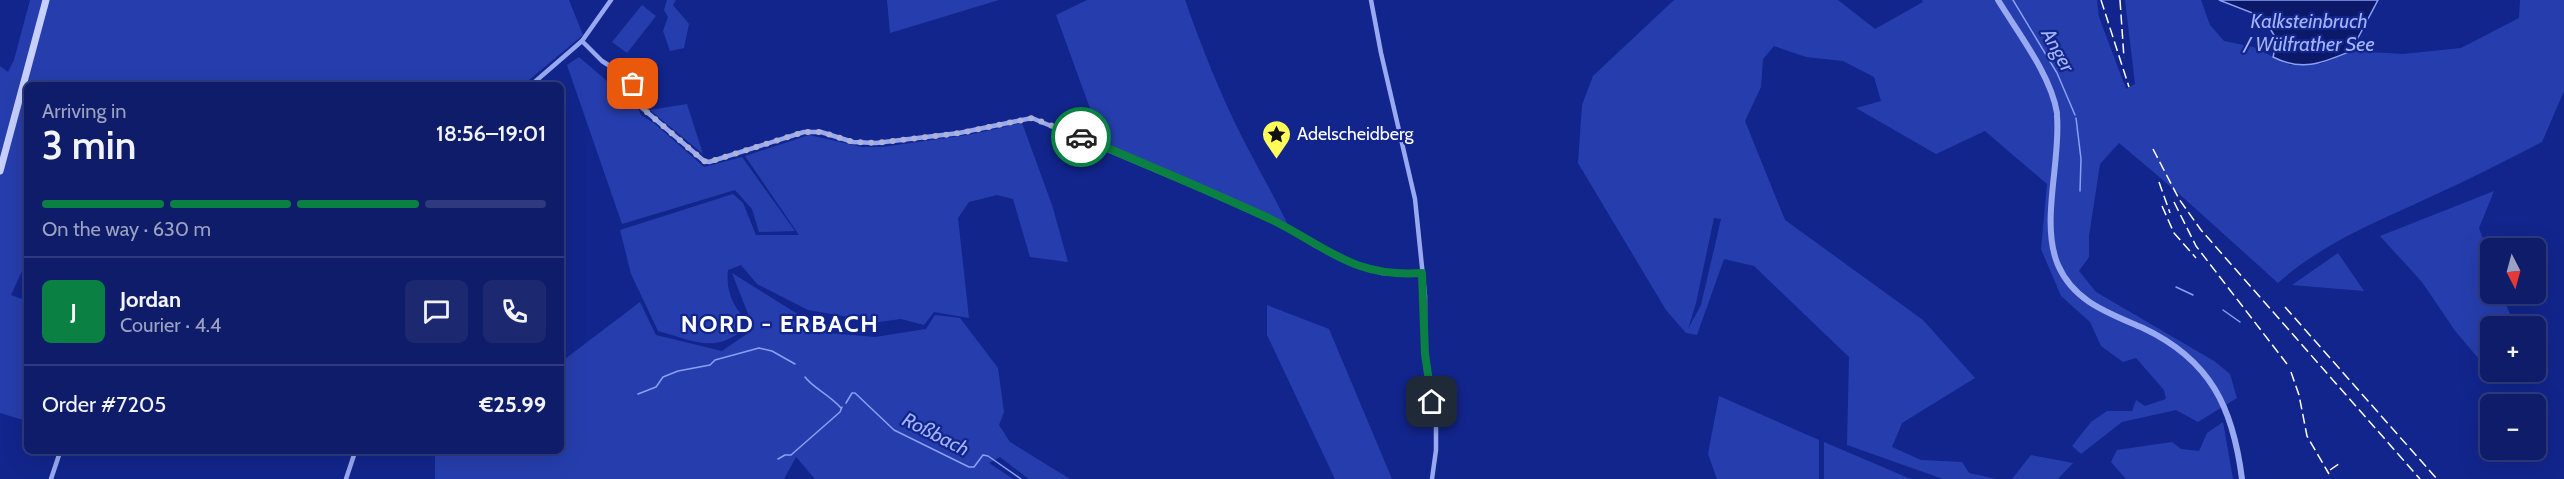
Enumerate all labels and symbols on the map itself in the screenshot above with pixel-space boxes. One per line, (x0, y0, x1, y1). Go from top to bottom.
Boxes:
water label: Kalksteinbruch / Wülfrather See (2242, 9, 2375, 56)
water label: Anger (2036, 23, 2080, 77)
pin (607, 58, 658, 109)
courier (1051, 107, 1111, 167)
place icon: Adelscheidberg (1260, 118, 1292, 160)
place label: Adelscheidberg (1297, 123, 1415, 145)
north arrow (2480, 238, 2546, 304)
district label: NORD - ERBACH (681, 309, 879, 338)
pin (1406, 376, 1457, 427)
water label: Roßbach (899, 407, 973, 461)

